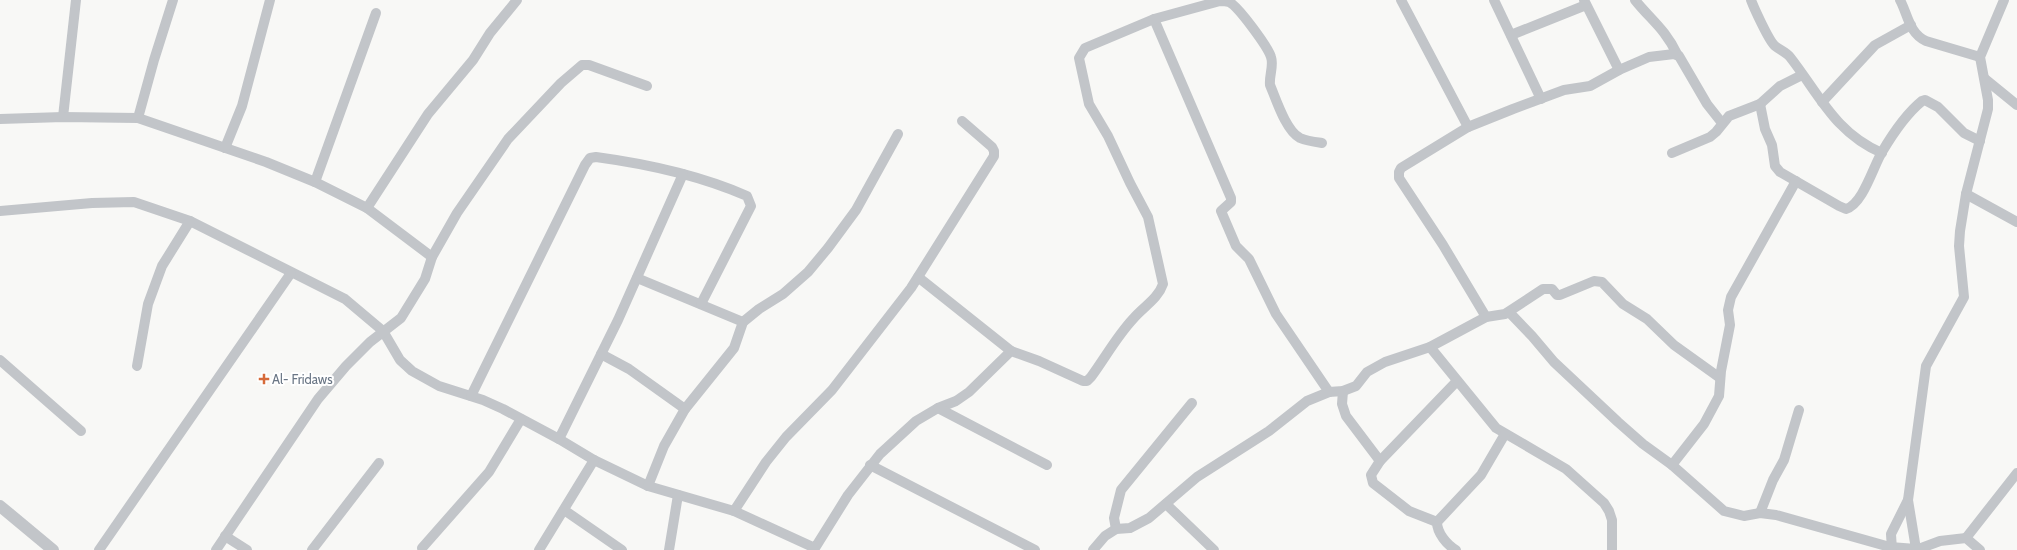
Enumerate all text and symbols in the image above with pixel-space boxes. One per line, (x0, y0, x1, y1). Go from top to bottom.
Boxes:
place label: Al- Fridaws (272, 371, 333, 387)
marker: Al- Fridaws (259, 374, 269, 384)

